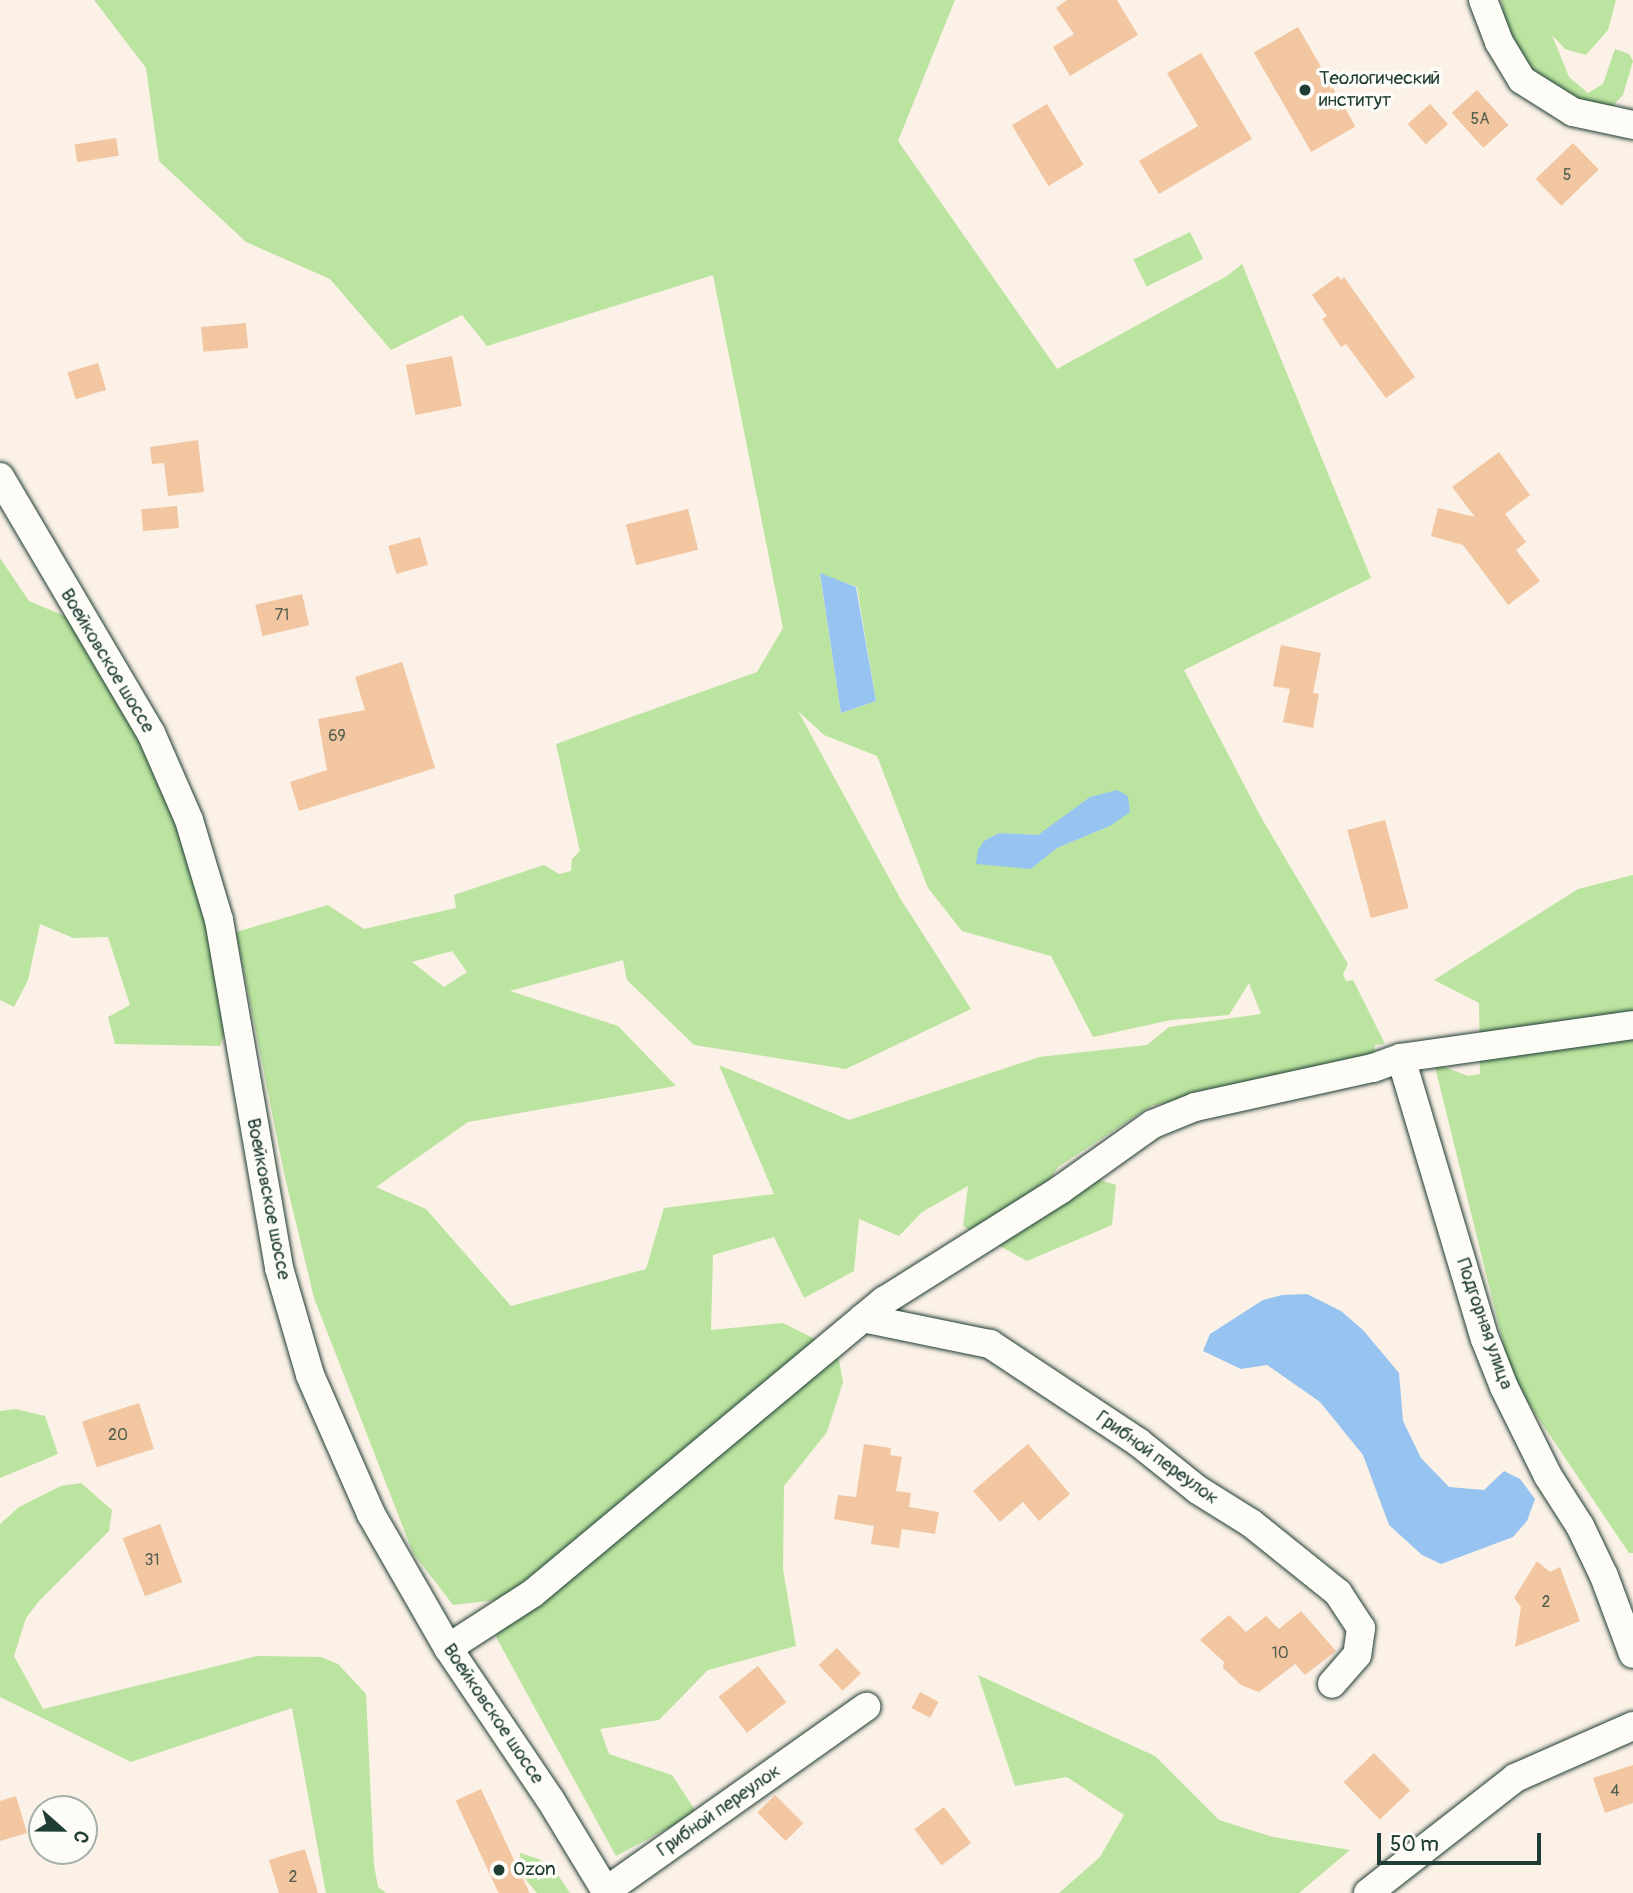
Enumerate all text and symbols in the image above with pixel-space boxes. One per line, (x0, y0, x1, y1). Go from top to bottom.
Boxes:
place label: Теологический институт (1319, 68, 1440, 112)
marker: Теологический институт (1297, 82, 1313, 98)
house number: 5А (1470, 109, 1490, 129)
house number: 5 (1563, 165, 1571, 185)
street label: Воейковское шоссе (55, 585, 159, 737)
house number: 71 (275, 605, 289, 625)
house number: 69 (328, 726, 346, 746)
street label: Воейковское шоссе (241, 1116, 295, 1282)
street label: Подгорная улица (1451, 1255, 1517, 1393)
street label: Грибной переулок (1091, 1406, 1223, 1510)
house number: 20 (108, 1425, 128, 1445)
house number: 31 (144, 1550, 160, 1570)
house number: 2 (1542, 1592, 1550, 1612)
street label: Воейковское шоссе (438, 1640, 548, 1788)
house number: 10 (1271, 1643, 1289, 1663)
street label: Грибной переулок (653, 1760, 785, 1862)
house number: 4 (1610, 1781, 1620, 1801)
north arrow (28, 1795, 98, 1865)
scale bar (1381, 1820, 1546, 1864)
text: С (67, 1827, 94, 1847)
text: 50 m (1390, 1831, 1439, 1858)
place label: Ozon (513, 1859, 556, 1881)
marker: Ozon (491, 1862, 507, 1878)
house number: 2 (289, 1867, 297, 1887)

